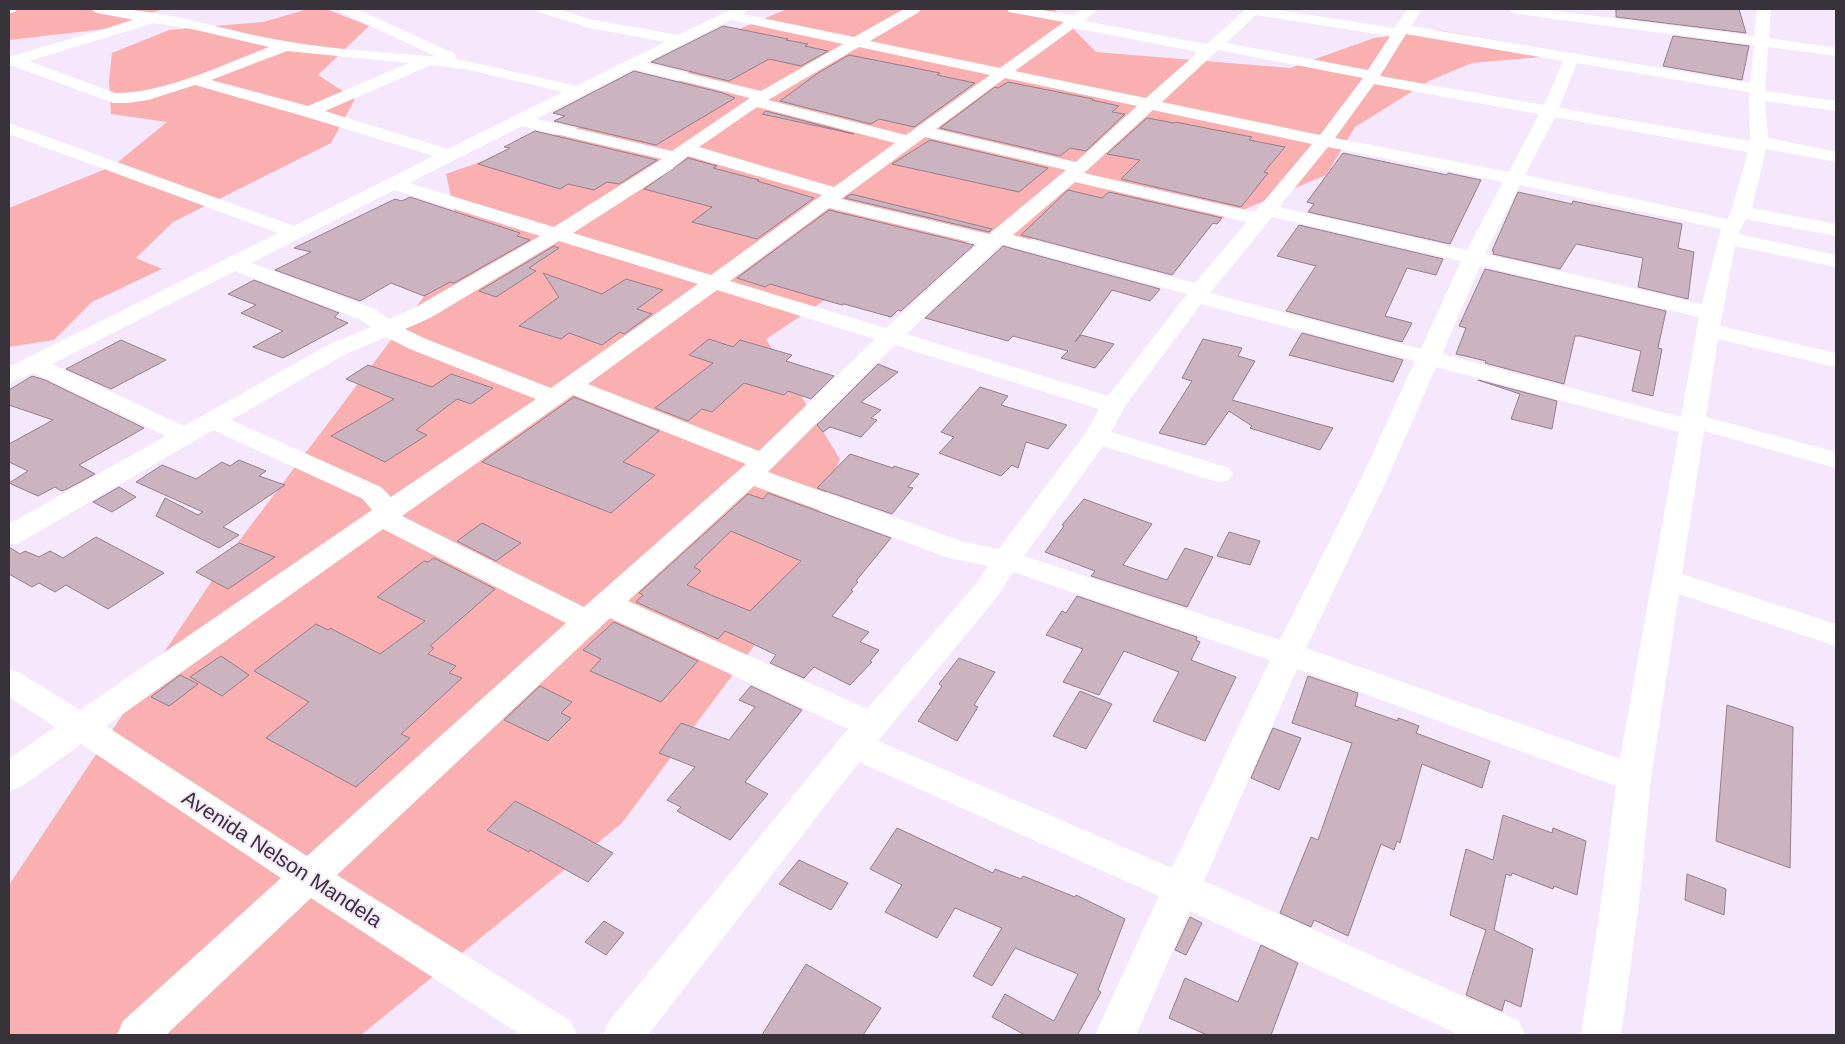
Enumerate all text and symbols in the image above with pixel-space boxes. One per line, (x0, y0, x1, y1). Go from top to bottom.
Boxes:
street label: Avenida Nelson Mandela (178, 785, 387, 932)

